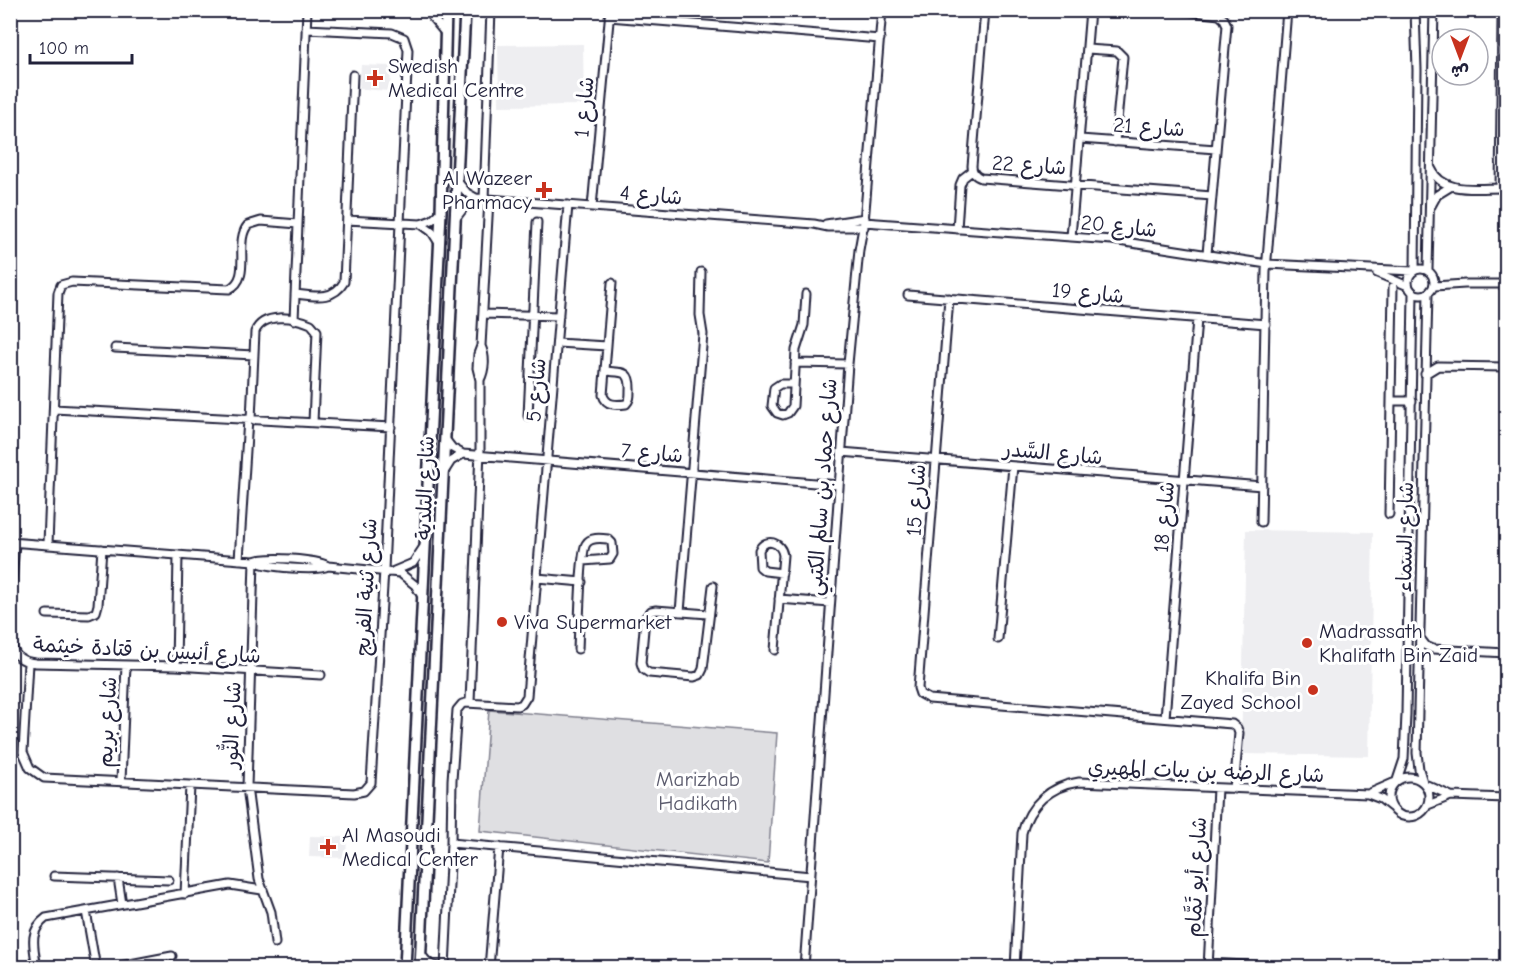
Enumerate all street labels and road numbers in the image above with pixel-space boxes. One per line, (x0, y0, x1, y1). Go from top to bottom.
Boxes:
street label: شارع 1 (569, 76, 602, 139)
street label: شارع 21 (1112, 113, 1186, 144)
street label: شارع 22 (991, 150, 1067, 183)
street label: شارع 4 (618, 180, 683, 213)
street label: شارع 20 (1080, 210, 1158, 245)
street label: شارع 19 (1051, 278, 1125, 311)
street label: شارع 5 (521, 357, 554, 423)
street label: شارع حماد بن سالم الكتبي (802, 377, 849, 597)
street label: شارع البلدية (411, 435, 442, 541)
street label: شارع السَّدر (1000, 437, 1104, 472)
street label: شارع 7 (620, 438, 684, 471)
street label: شارع 15 (902, 463, 933, 537)
street label: شارع 18 (1149, 480, 1182, 554)
street label: شارع السماء (1392, 481, 1421, 593)
street label: شارع ثنية الفريج (350, 518, 385, 657)
street label: شارع أنيس بن قتادة خيثمة (32, 632, 262, 671)
street label: شارع بريم (93, 676, 125, 768)
street label: شارع النُّور (214, 681, 249, 771)
street label: شارع الرضه بن بيات المهيري (1087, 755, 1325, 790)
street label: شارع أبو تَمَّام (1180, 816, 1215, 938)

